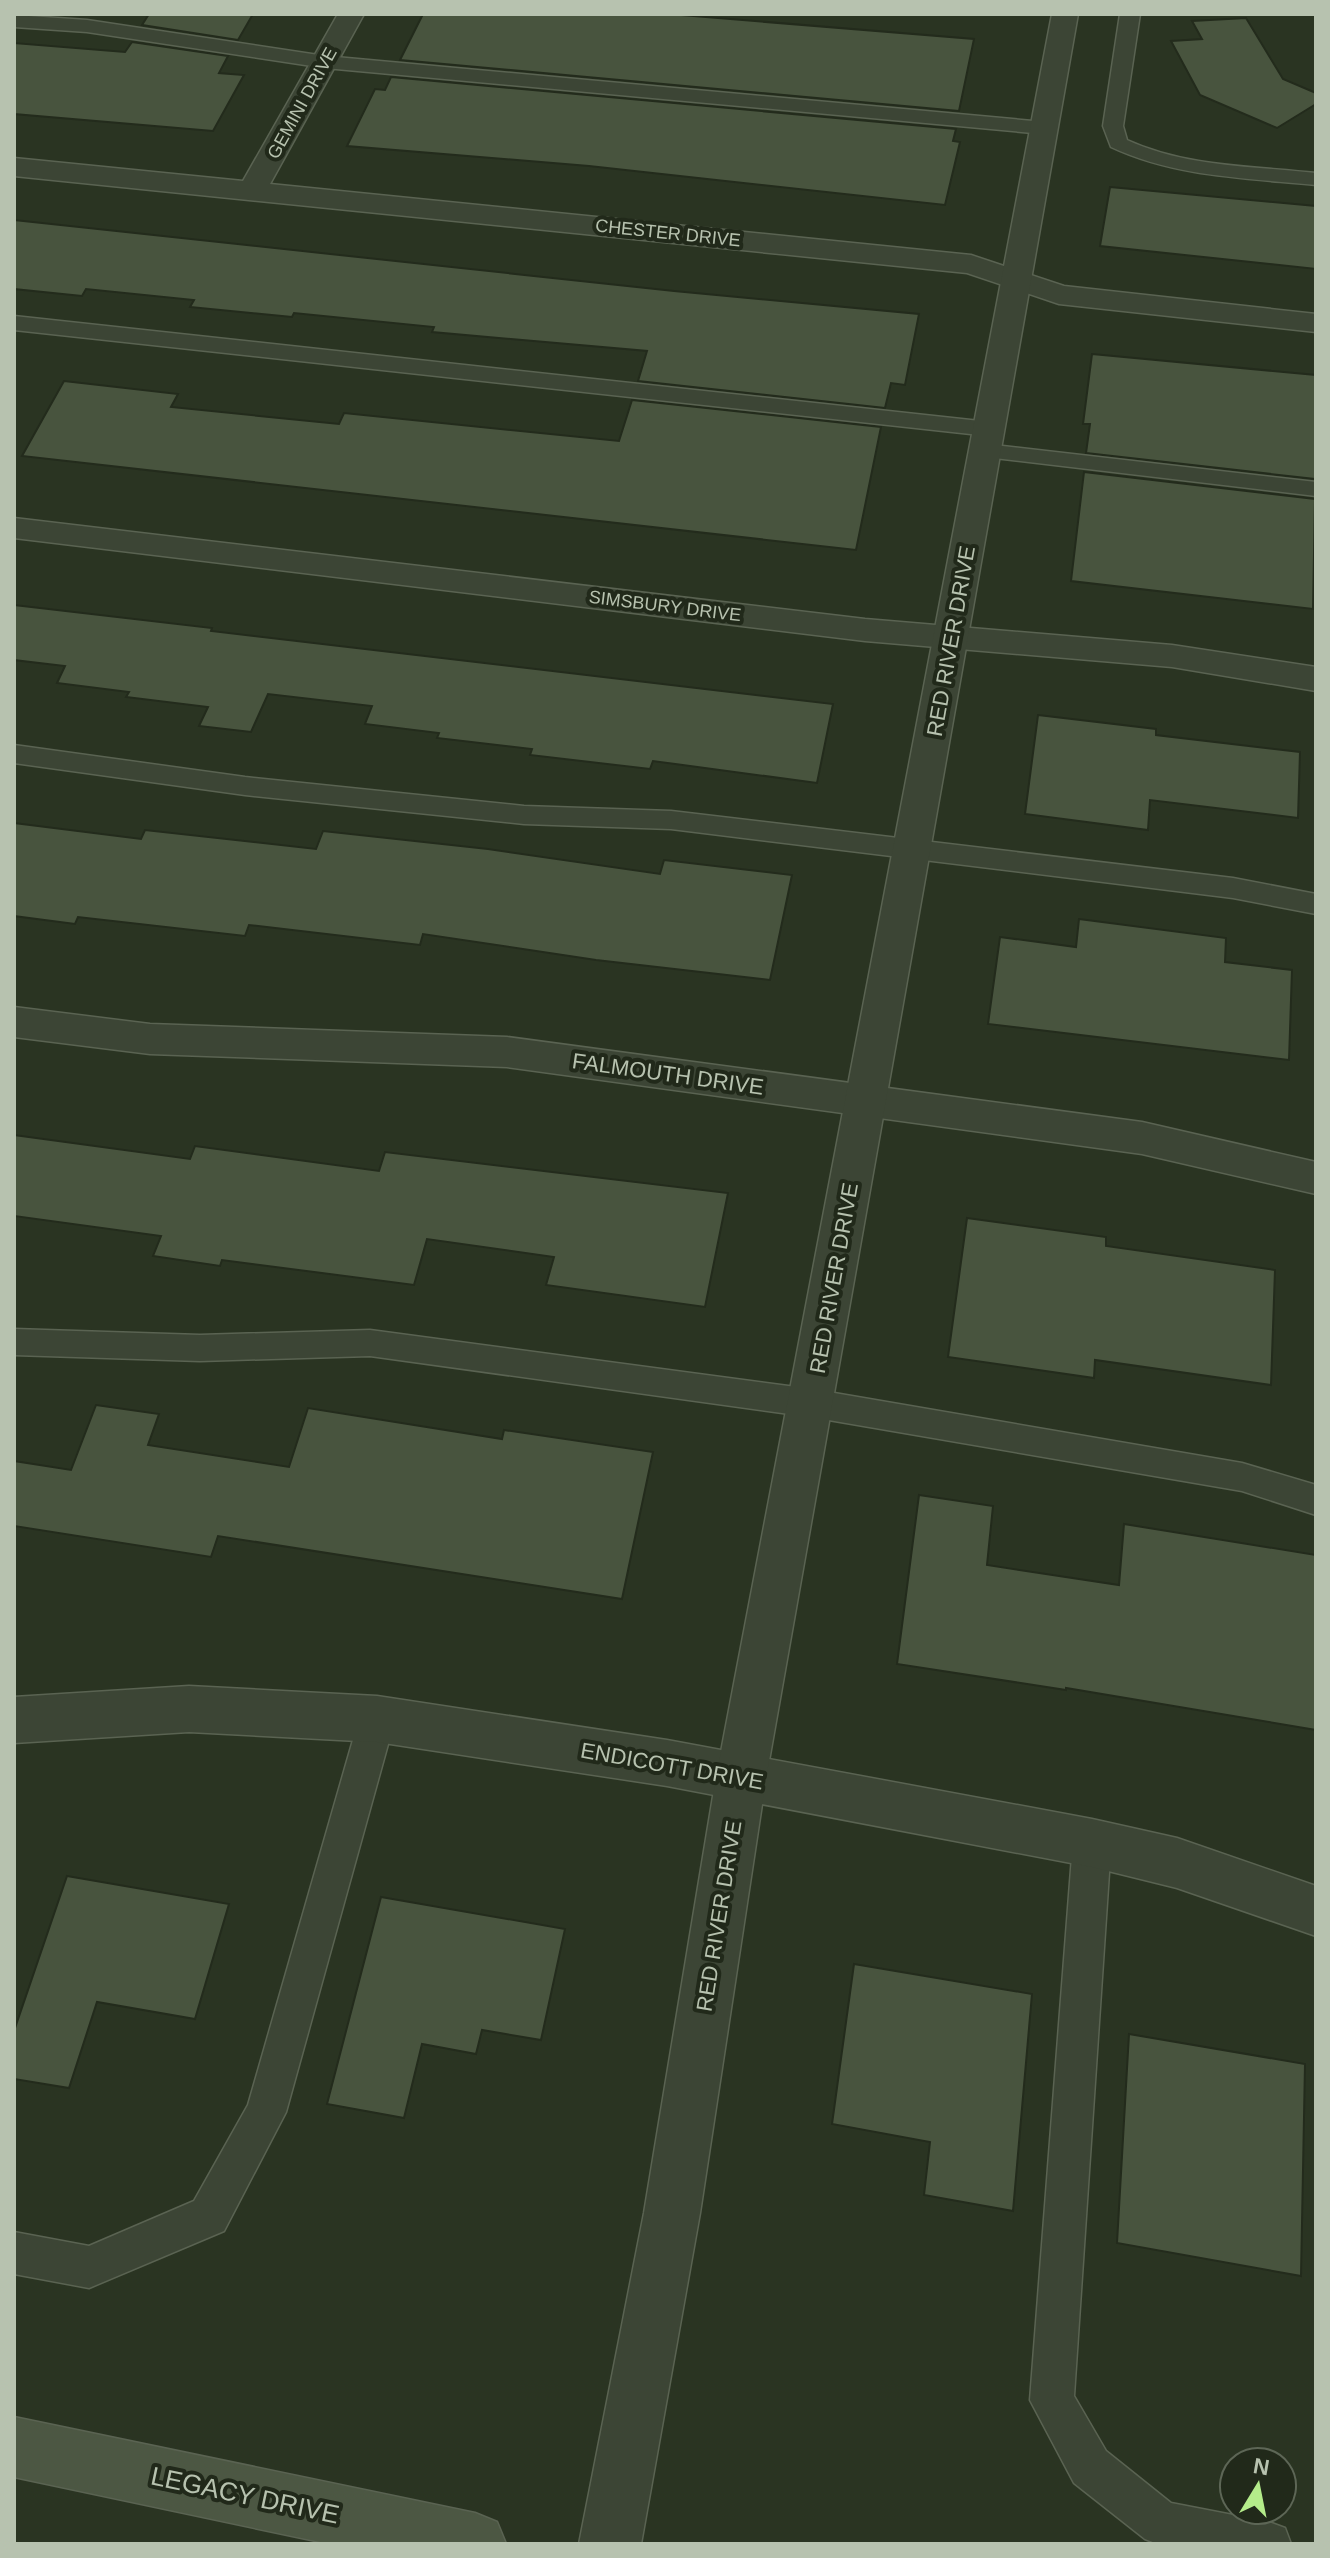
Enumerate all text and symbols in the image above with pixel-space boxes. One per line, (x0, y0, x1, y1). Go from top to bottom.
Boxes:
street label: GEMINI DRIVE (263, 44, 341, 162)
street label: CHESTER DRIVE (594, 215, 742, 251)
street label: RED RIVER DRIVE (922, 544, 980, 738)
street label: SIMSBURY DRIVE (588, 587, 742, 625)
street label: FALMOUTH DRIVE (571, 1048, 765, 1100)
street label: RED RIVER DRIVE (805, 1181, 863, 1375)
street label: ENDICOTT DRIVE (579, 1738, 765, 1794)
street label: RED RIVER DRIVE (692, 1819, 746, 2013)
north arrow (1218, 2446, 1298, 2526)
text: N (1251, 2453, 1271, 2480)
street label: LEGACY DRIVE (148, 2460, 342, 2530)

